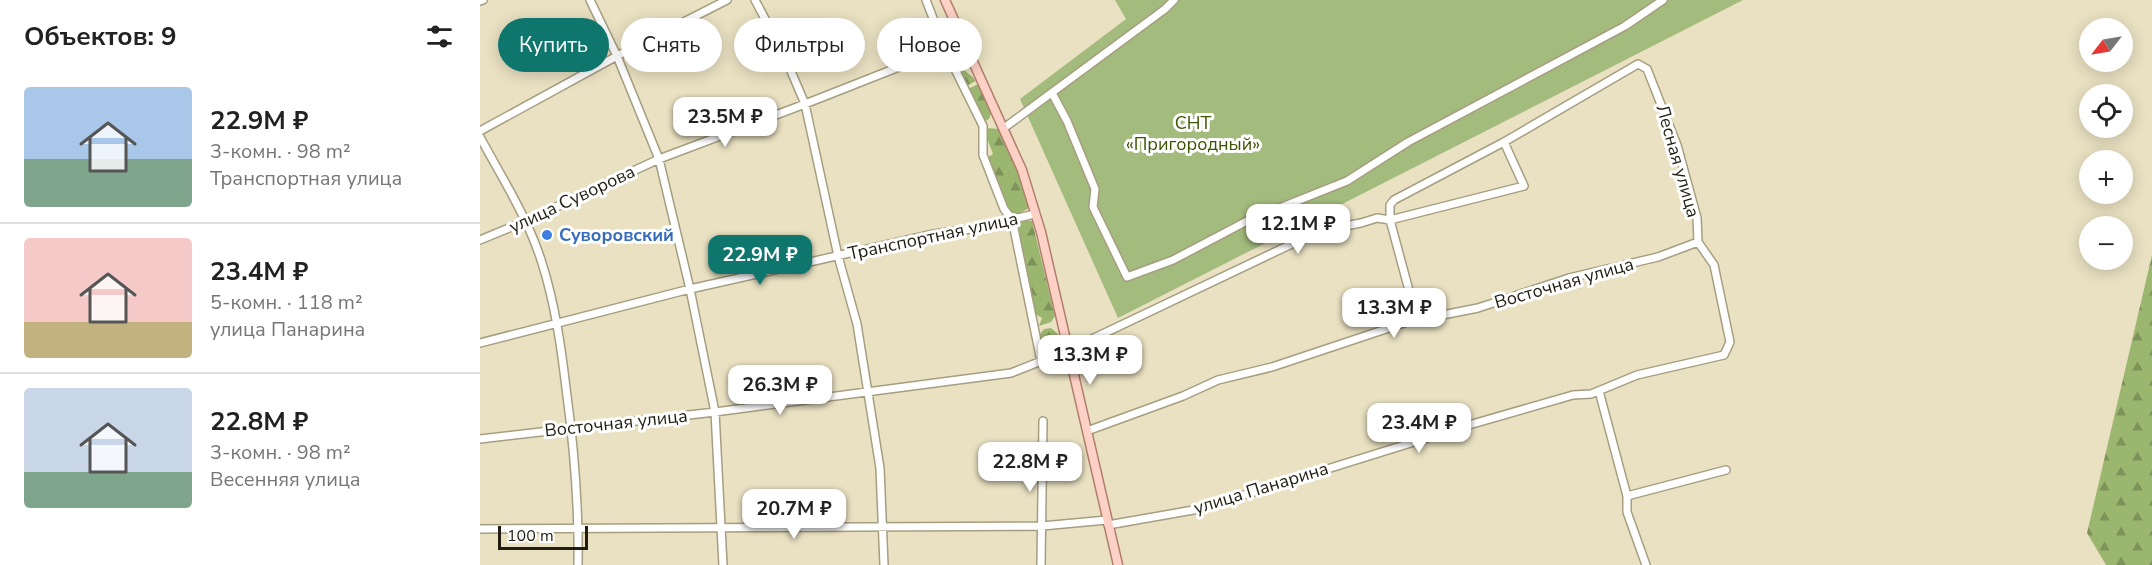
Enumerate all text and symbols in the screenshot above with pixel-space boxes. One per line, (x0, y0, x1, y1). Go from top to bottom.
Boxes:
chip: Купить (498, 18, 609, 72)
chip: Снять (621, 18, 722, 72)
chip: Фильтры (734, 18, 865, 72)
chip: Новое (877, 18, 982, 72)
north arrow (2079, 18, 2133, 72)
map controls (2079, 18, 2133, 270)
text: Объектов: 9 (24, 19, 177, 54)
icon: filters (423, 20, 456, 53)
button: locate (2079, 84, 2133, 138)
pin: 23.5M ₽ (670, 97, 780, 148)
street label: Лесная улица (1650, 102, 1706, 220)
text: 22.9M ₽ (210, 103, 308, 138)
text: 23.5M ₽ (687, 103, 763, 130)
icon: home (72, 111, 144, 183)
park label: СНТ «Пригородный» (1126, 111, 1260, 156)
text: 3-комн. · 98 m² (210, 138, 351, 165)
button: + (2079, 150, 2133, 204)
street label: улица Суворова (505, 159, 639, 239)
text: Транспортная улица (210, 165, 402, 192)
pin: 12.1M ₽ (1243, 204, 1353, 255)
street label: Транспортная улица (846, 206, 1020, 266)
text: 12.1M ₽ (1260, 210, 1336, 237)
button: − (2079, 216, 2133, 270)
place label: Суворовский (559, 223, 674, 247)
marker: Суворовский (540, 228, 554, 242)
pin: 22.9M ₽ (705, 235, 815, 286)
text: 22.9M ₽ (722, 241, 798, 268)
street label: Восточная улица (1492, 252, 1636, 314)
text: 23.4M ₽ (210, 254, 308, 289)
icon: home (72, 262, 144, 334)
pin: 13.3M ₽ (1339, 288, 1449, 339)
text: 5-комн. · 118 m² (210, 289, 363, 316)
text: 13.3M ₽ (1356, 294, 1432, 321)
text: улица Панарина (210, 316, 365, 343)
pin: 13.3M ₽ (1035, 335, 1145, 386)
text: 13.3M ₽ (1052, 341, 1128, 368)
pin: 26.3M ₽ (725, 365, 835, 416)
text: 26.3M ₽ (742, 371, 818, 398)
pin: 23.4M ₽ (1364, 403, 1474, 454)
text: 22.8M ₽ (210, 404, 308, 439)
street label: Восточная улица (543, 404, 689, 442)
text: 23.4M ₽ (1381, 409, 1457, 436)
icon: home (72, 412, 144, 484)
text: 3-комн. · 98 m² (210, 439, 351, 466)
pin: 22.8M ₽ (975, 442, 1085, 493)
text: 22.8M ₽ (992, 448, 1068, 475)
street label: улица Панарина (1191, 456, 1331, 520)
text: Весенняя улица (210, 466, 361, 493)
pin: 20.7M ₽ (739, 489, 849, 540)
text: 20.7M ₽ (756, 495, 832, 522)
scale bar (498, 523, 588, 550)
text: 100 m (507, 525, 554, 547)

